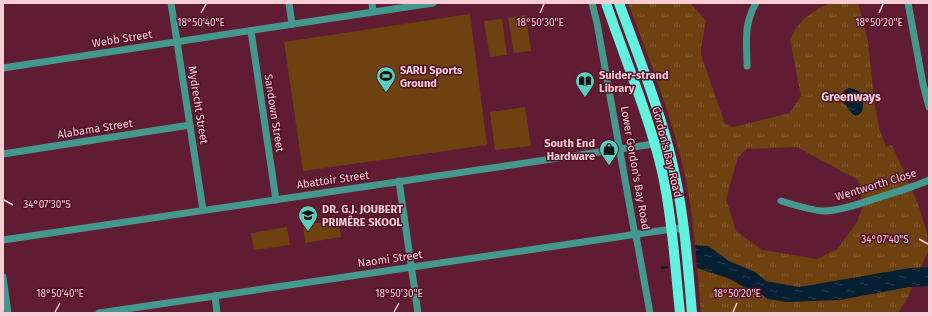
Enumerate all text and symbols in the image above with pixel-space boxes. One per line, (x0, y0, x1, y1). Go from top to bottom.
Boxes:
text: 18°50'40"E (177, 17, 225, 29)
text: 18°50'30"E (516, 17, 564, 29)
text: 18°50'20"E (855, 17, 903, 29)
street label: Webb Street (91, 28, 153, 50)
place label: SARU Sports Ground (400, 64, 463, 90)
street label: Mydrecht Street (185, 65, 211, 145)
sports icon: SARU Sports Ground (375, 65, 397, 93)
place label: Suider-strand Library (599, 69, 669, 95)
library icon: Suider-strand Library (574, 70, 596, 98)
street label: Sandown Street (261, 73, 287, 153)
district label: Greenways (821, 90, 881, 104)
street label: Lower Gordon's Bay Road (618, 105, 652, 231)
street label: Gordon's Bay Road (649, 105, 685, 199)
street label: Alabama Street (56, 117, 134, 141)
place label: South End Hardware (544, 137, 595, 163)
shop icon: South End Hardware (598, 138, 620, 166)
street label: Wentworth Close (834, 166, 918, 204)
street label: Abattoir Street (296, 168, 370, 192)
text: 34°07'30"S (23, 199, 71, 211)
place label: DR. G.J. JOUBERT PRIMÊRE SKOOL (322, 203, 403, 229)
school or university icon: DR. G.J. JOUBERT PRIMÊRE SKOOL (297, 204, 319, 232)
text: 34°07'40"S (861, 234, 909, 246)
street label: Naomi Street (357, 248, 423, 270)
text: 18°50'40"E (36, 288, 84, 300)
text: 18°50'30"E (375, 288, 423, 300)
text: 18°50'20"E (713, 288, 761, 300)

